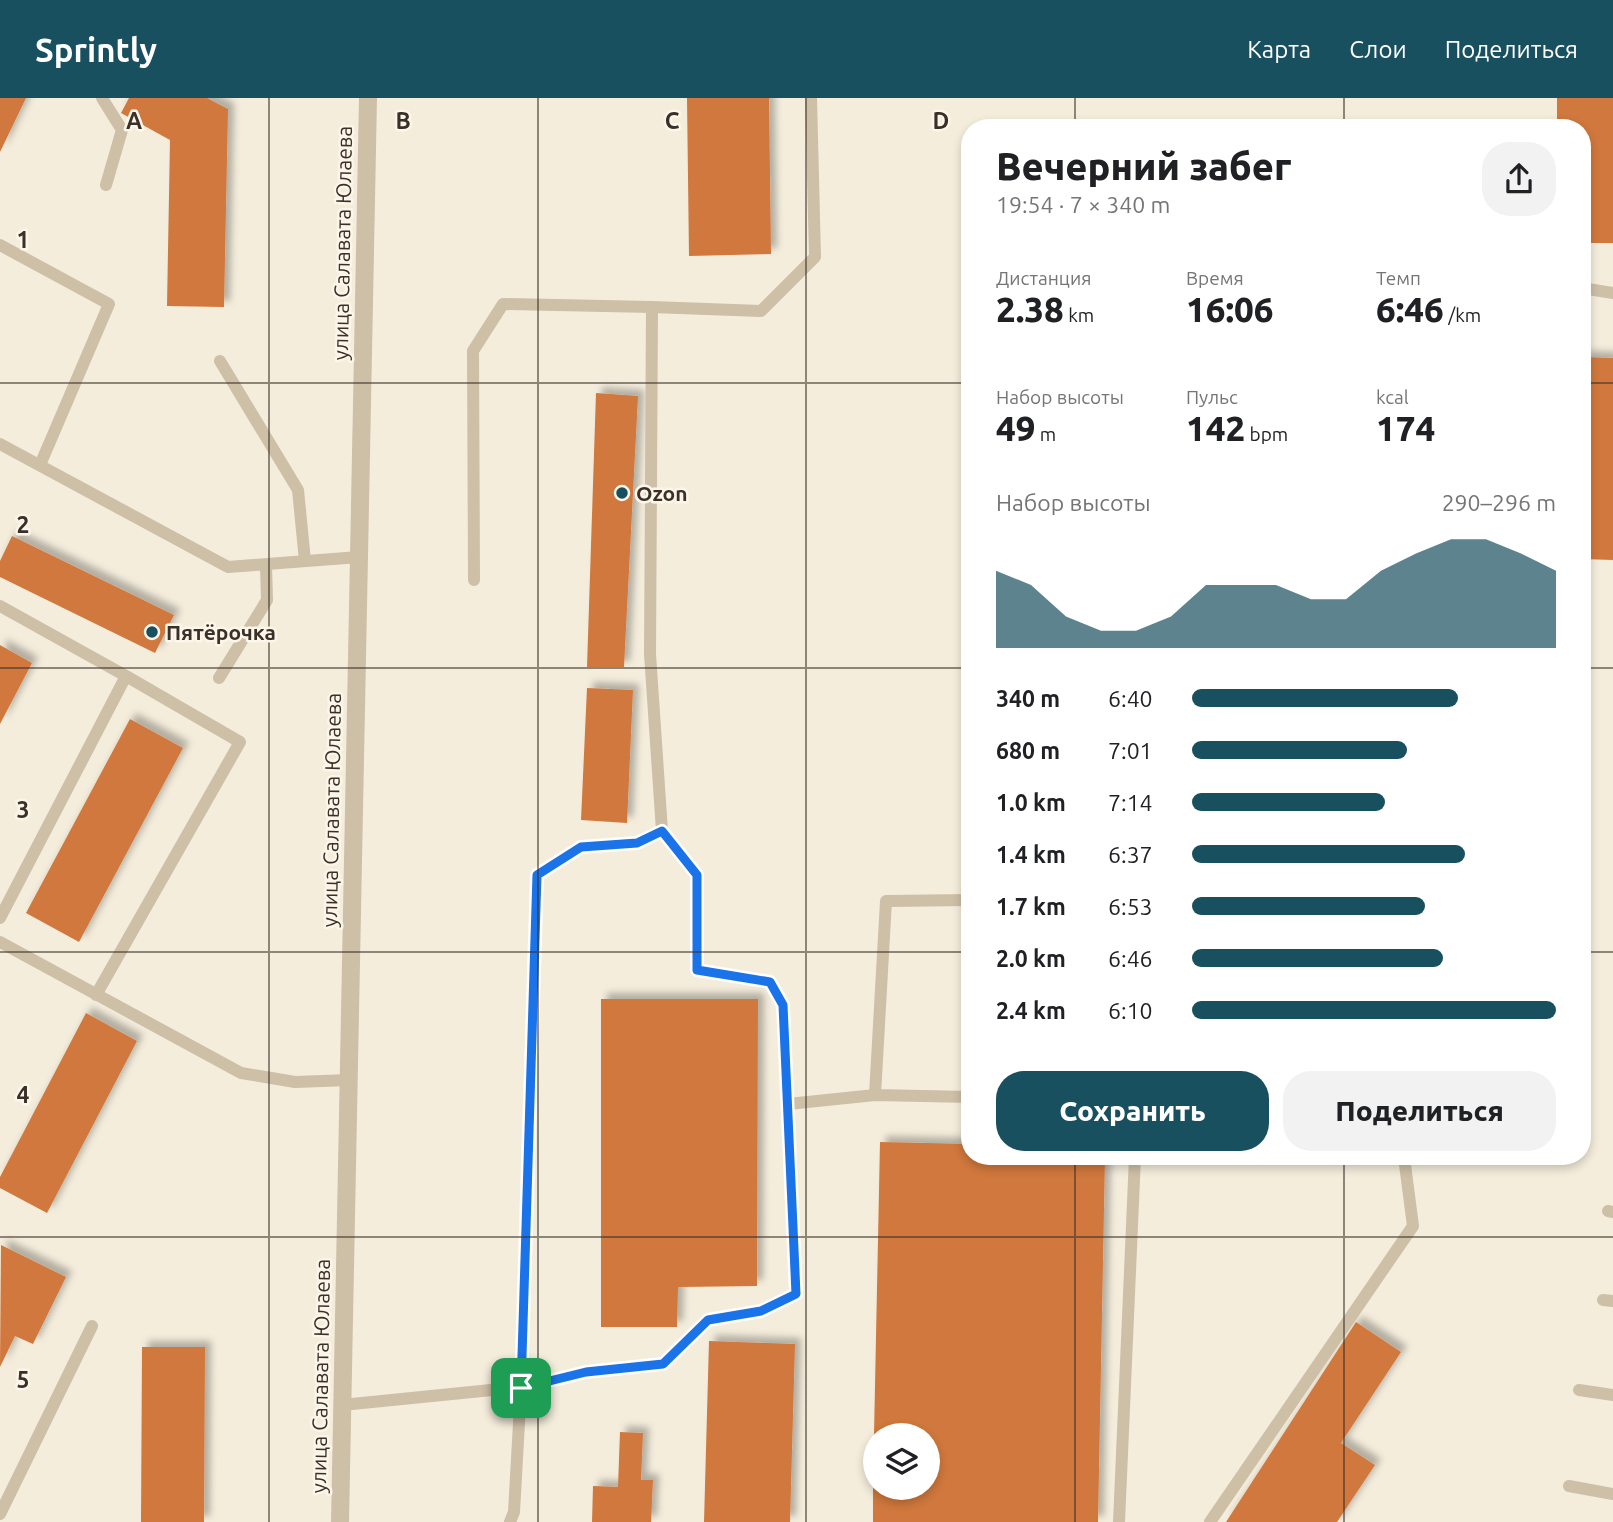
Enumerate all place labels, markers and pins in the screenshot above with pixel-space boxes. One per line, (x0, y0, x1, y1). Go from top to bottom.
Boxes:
place label: Ozon (636, 481, 687, 505)
marker: Ozon (614, 485, 630, 501)
place label: Пятёрочка (166, 620, 276, 644)
marker: Пятёрочка (144, 624, 160, 640)
pin (491, 1358, 551, 1418)

